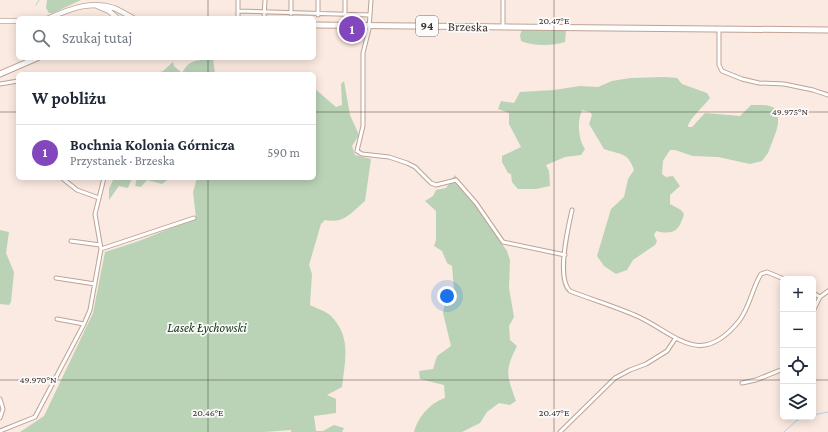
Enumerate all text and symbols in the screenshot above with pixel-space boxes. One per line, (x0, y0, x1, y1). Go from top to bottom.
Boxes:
pin: 1 (339, 14, 365, 44)
text: 20.47°E (539, 15, 570, 26)
search box (16, 16, 316, 60)
road number: 94 (416, 16, 438, 36)
street label: Brzeska (448, 19, 488, 34)
icon: search (30, 27, 52, 49)
text: Szukaj tutaj (62, 30, 132, 46)
text: W pobliżu (32, 89, 106, 108)
text: 49.975°N (772, 106, 809, 117)
text: Bochnia Kolonia Górnicza (70, 137, 235, 153)
text: 1 (43, 145, 47, 160)
text: 590 m (267, 145, 300, 160)
text: Przystanek · Brzeska (70, 153, 175, 168)
map controls (780, 276, 816, 420)
button: + (780, 276, 816, 312)
your location (437, 286, 457, 306)
button: − (780, 312, 816, 348)
park label: Lasek Łychowski (167, 320, 247, 335)
button: locate (780, 348, 816, 384)
text: 49.970°N (19, 374, 57, 385)
button: layers (780, 384, 816, 420)
text: 20.46°E (193, 407, 224, 418)
text: 20.47°E (539, 407, 570, 418)

